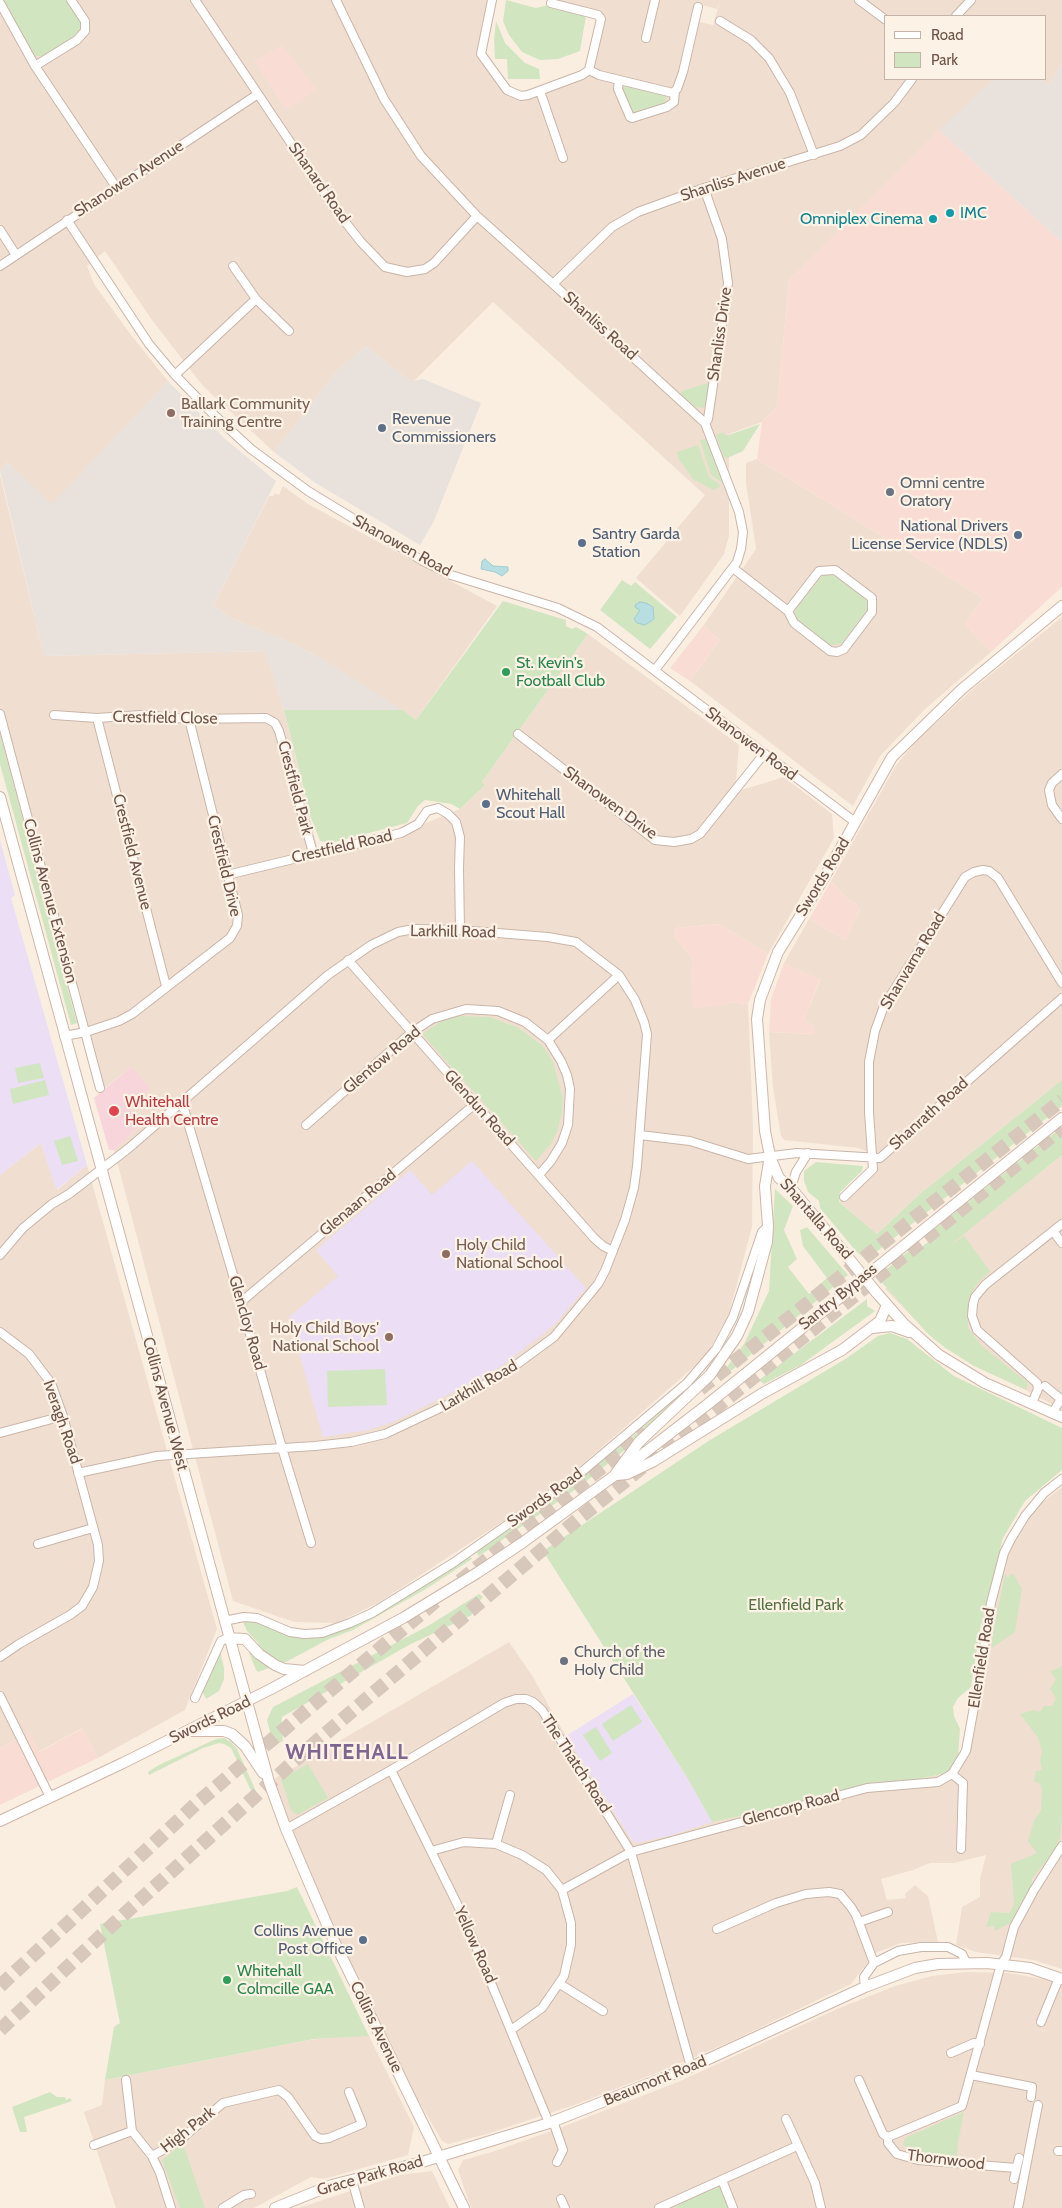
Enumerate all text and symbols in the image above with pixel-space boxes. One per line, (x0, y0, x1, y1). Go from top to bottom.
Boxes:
legend (884, 15, 1047, 80)
text: Road (931, 26, 964, 44)
text: Park (931, 51, 958, 69)
street label: Shanowen Avenue (71, 137, 187, 221)
street label: Shanard Road (284, 139, 354, 227)
street label: Shanliss Avenue (678, 154, 788, 206)
place label: IMC (960, 203, 987, 223)
marker: IMC (944, 207, 956, 219)
place label: Omniplex Cinema (800, 209, 923, 229)
marker: Omniplex Cinema (927, 213, 939, 225)
street label: Shanliss Drive (704, 286, 736, 382)
street label: Shanliss Road (559, 288, 641, 364)
place label: Ballark Community Training Centre (181, 394, 310, 432)
marker: Ballark Community Training Centre (165, 407, 177, 419)
place label: Revenue Commissioners (392, 409, 496, 447)
marker: Revenue Commissioners (376, 422, 388, 434)
place label: Omni centre Oratory (900, 473, 985, 511)
marker: Omni centre Oratory (884, 486, 896, 498)
street label: Shanowen Road (349, 511, 455, 581)
place label: National Drivers License Service (NDLS) (851, 516, 1008, 554)
place label: Santry Garda Station (592, 524, 680, 562)
marker: National Drivers License Service (NDLS) (1012, 529, 1024, 541)
marker: Santry Garda Station (576, 537, 588, 549)
place label: St. Kevin's Football Club (516, 653, 605, 691)
marker: St. Kevin's Football Club (500, 666, 512, 678)
street label: Shanowen Road (701, 703, 801, 785)
street label: Crestfield Close (112, 707, 218, 729)
street label: Crestfield Park (273, 739, 317, 837)
street label: Shanowen Drive (559, 762, 661, 844)
place label: Whitehall Scout Hall (496, 785, 565, 823)
street label: Crestfield Avenue (108, 792, 156, 912)
marker: Whitehall Scout Hall (480, 798, 492, 810)
street label: Crestfield Drive (203, 813, 245, 919)
street label: Collins Avenue Extension (19, 817, 81, 985)
street label: Crestfield Road (290, 826, 394, 868)
street label: Swords Road (792, 834, 854, 920)
street label: Shanvarna Road (877, 909, 949, 1013)
street label: Larkhill Road (410, 922, 496, 942)
street label: Glentow Road (339, 1022, 425, 1098)
street label: Glendun Road (440, 1066, 518, 1150)
street label: Shanrath Road (886, 1074, 972, 1154)
place label: Whitehall Health Centre (125, 1092, 218, 1130)
marker: Whitehall Health Centre (107, 1104, 121, 1118)
street label: Glenaan Road (316, 1165, 400, 1241)
street label: Shantalla Road (776, 1175, 856, 1263)
place label: Holy Child National School (456, 1235, 563, 1273)
marker: Holy Child National School (440, 1248, 452, 1260)
street label: Santry Bypass (795, 1260, 881, 1334)
street label: Glencloy Road (224, 1274, 270, 1372)
place label: Holy Child Boys' National School (270, 1318, 379, 1356)
marker: Holy Child Boys' National School (383, 1331, 395, 1343)
street label: Collins Avenue West (138, 1335, 192, 1473)
street label: Larkhill Road (437, 1356, 521, 1416)
street label: Iveragh Road (39, 1378, 85, 1466)
street label: Swords Road (504, 1464, 586, 1532)
park label: Ellenfield Park (748, 1595, 844, 1615)
street label: Ellenfield Road (965, 1607, 999, 1709)
place label: Church of the Holy Child (574, 1642, 665, 1680)
marker: Church of the Holy Child (558, 1655, 570, 1667)
street label: Swords Road (166, 1692, 254, 1748)
street label: The Thatch Road (537, 1711, 615, 1817)
district label: WHITEHALL (284, 1740, 410, 1766)
street label: Glencorp Road (740, 1786, 842, 1830)
street label: Yellow Road (450, 1904, 500, 1986)
place label: Collins Avenue Post Office (254, 1921, 353, 1959)
marker: Collins Avenue Post Office (357, 1934, 369, 1946)
place label: Whitehall Colmcille GAA (237, 1961, 334, 1999)
marker: Whitehall Colmcille GAA (221, 1974, 233, 1986)
street label: Collins Avenue (346, 1978, 406, 2076)
street label: Beaumont Road (601, 2052, 709, 2110)
street label: High Park (157, 2103, 219, 2157)
street label: Thornwood (906, 2146, 986, 2174)
street label: Grace Park Road (315, 2152, 425, 2200)

